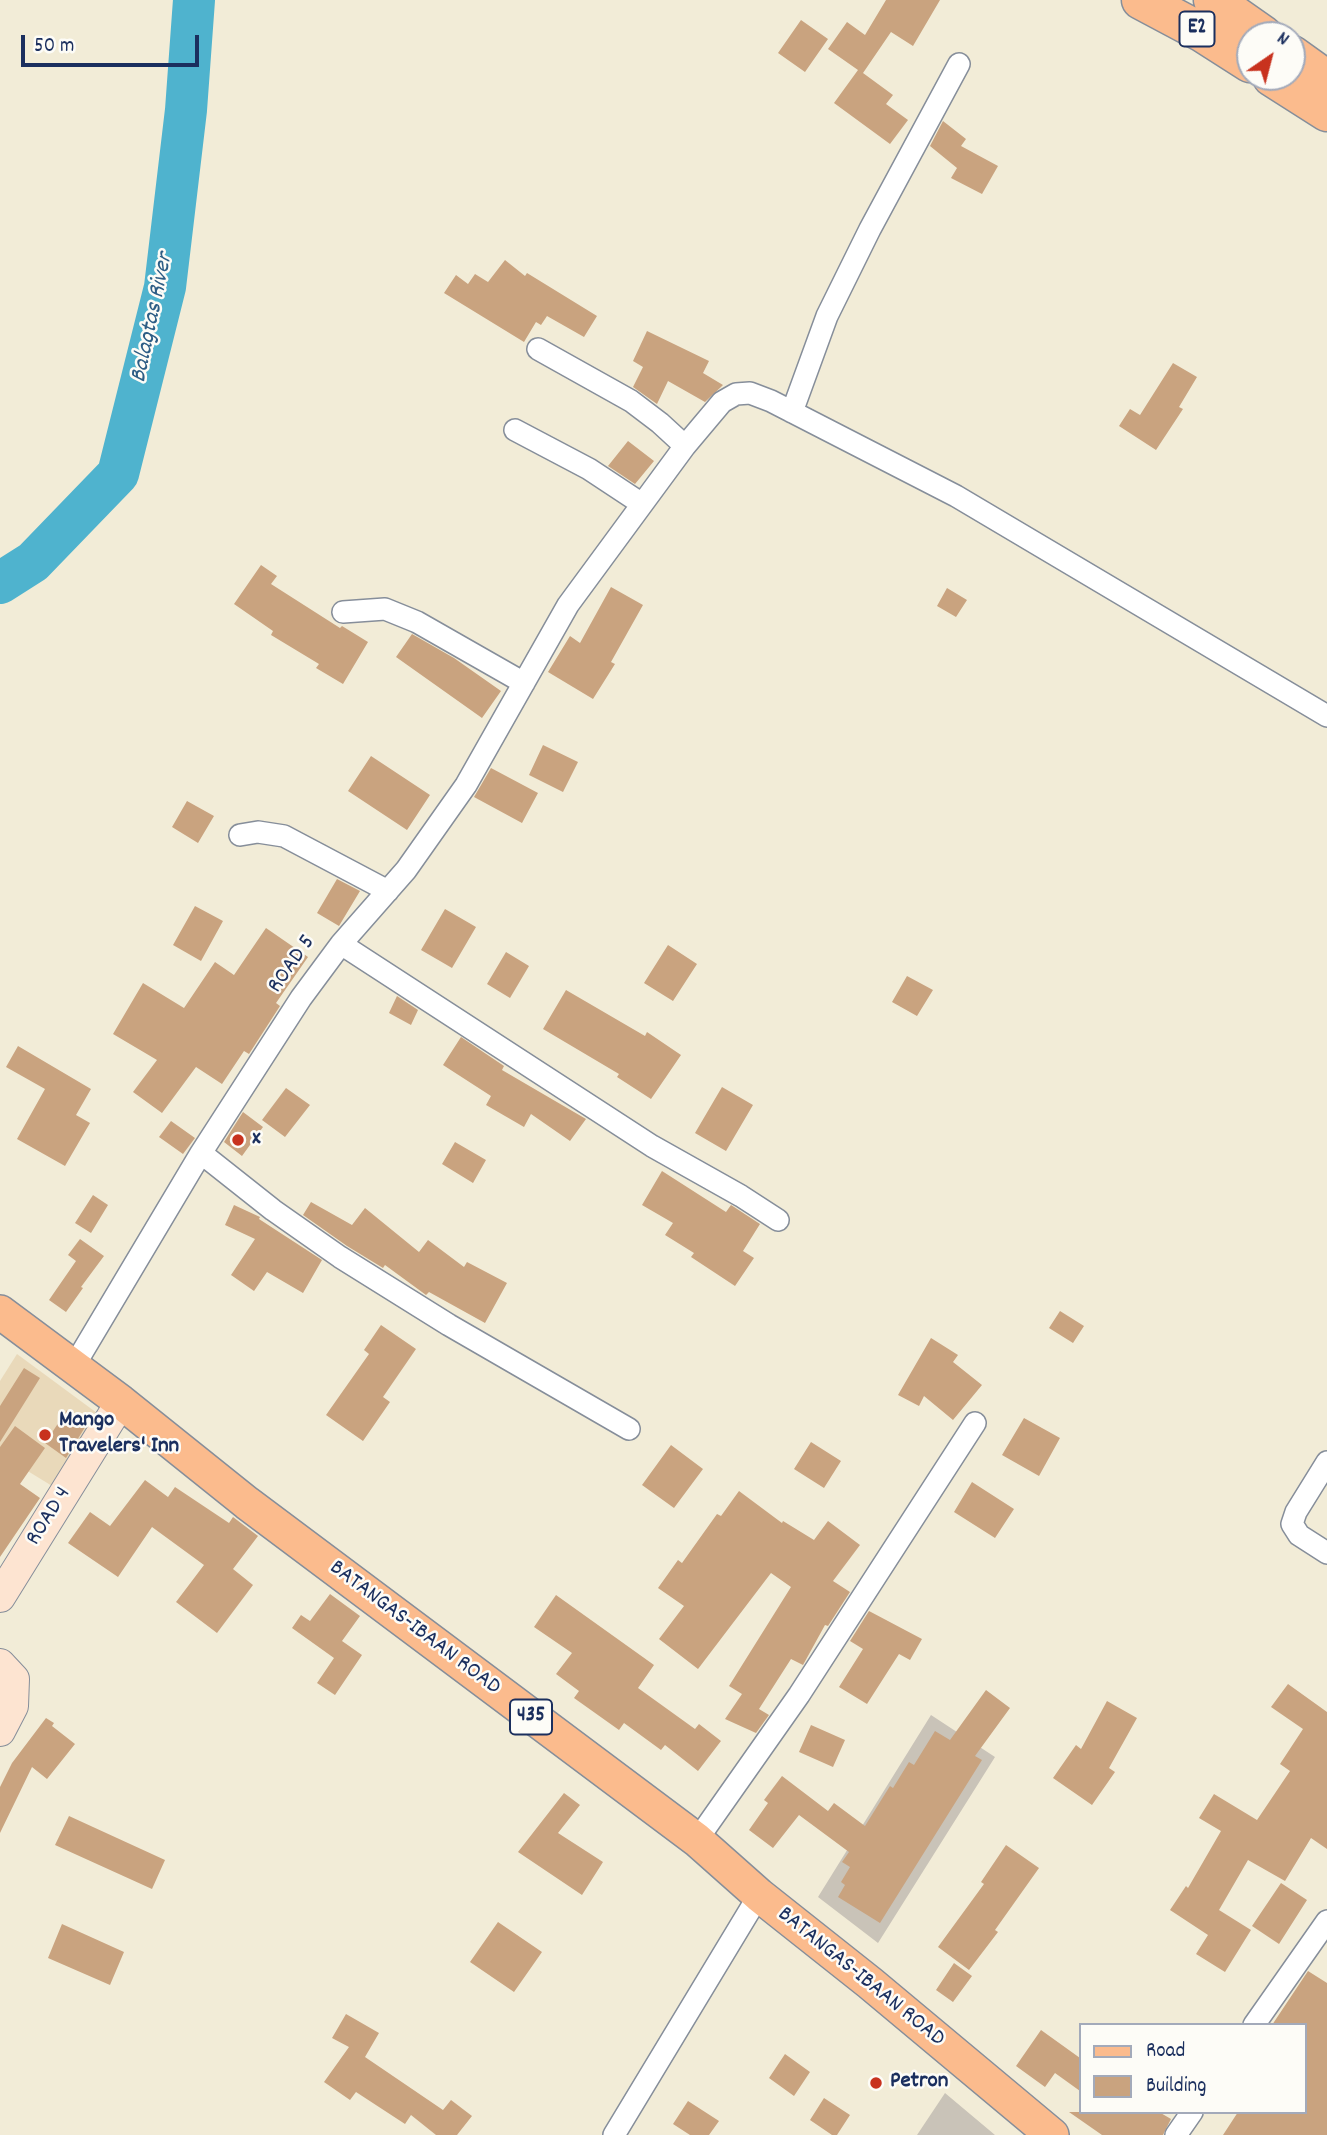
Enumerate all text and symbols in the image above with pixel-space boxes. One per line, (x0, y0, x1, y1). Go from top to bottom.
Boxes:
road number: E2 (1180, 12, 1214, 46)
scale bar (24, 21, 203, 65)
north arrow (1236, 21, 1306, 91)
text: N (1271, 26, 1294, 54)
text: 50 m (34, 32, 74, 62)
water label: Balagtas River (126, 251, 182, 385)
street label: ROAD 5 (263, 931, 323, 999)
place label: x (252, 1126, 261, 1154)
marker: x (230, 1132, 246, 1148)
place label: Mango Travelers' Inn (59, 1408, 179, 1462)
marker: Mango Travelers' Inn (37, 1427, 53, 1443)
street label: ROAD 4 (21, 1483, 79, 1551)
street label: BATANGAS-IBAAN ROAD (323, 1556, 505, 1702)
road number: 435 (510, 1700, 552, 1734)
street label: BATANGAS-IBAAN ROAD (771, 1902, 949, 2054)
legend (1078, 2023, 1306, 2114)
text: Road (1146, 2037, 1185, 2067)
place label: Petron (890, 2069, 948, 2097)
text: Building (1146, 2072, 1206, 2102)
marker: Petron (868, 2075, 884, 2091)

